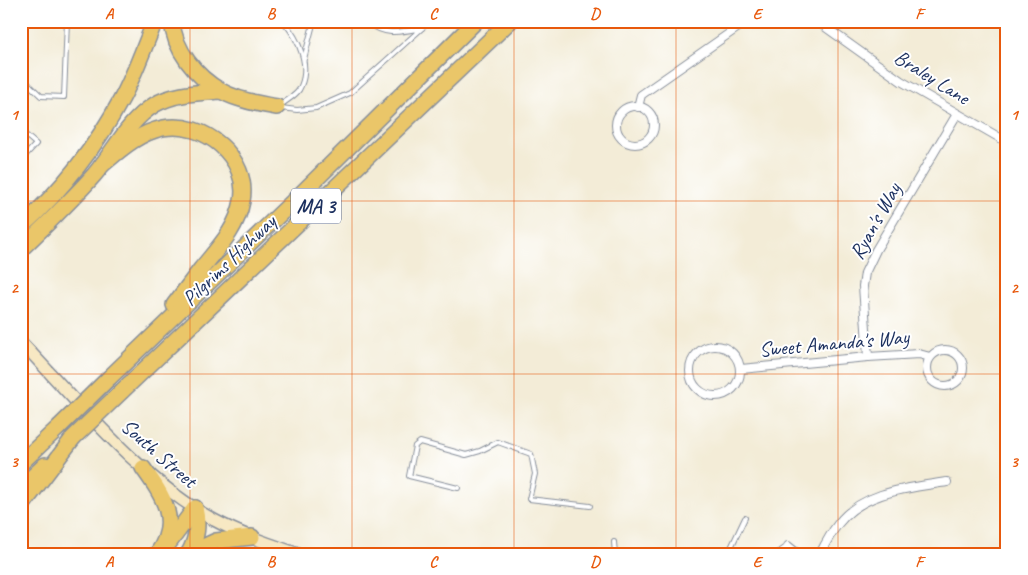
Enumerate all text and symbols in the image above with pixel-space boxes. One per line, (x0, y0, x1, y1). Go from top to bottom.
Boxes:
text: A (105, 4, 115, 24)
text: B (267, 4, 277, 24)
text: C (429, 4, 439, 24)
text: D (590, 4, 601, 24)
text: E (753, 4, 764, 24)
text: F (915, 4, 926, 24)
street label: Braley Lane (889, 44, 976, 111)
text: 1 (10, 105, 19, 125)
text: 1 (1010, 105, 1019, 125)
street label: Ryan's Way (843, 177, 907, 264)
road number: MA 3 (291, 188, 341, 224)
street label: Pilgrims Highway (177, 208, 283, 311)
text: 2 (10, 278, 19, 298)
text: 2 (1010, 278, 1019, 298)
street label: Sweet Amanda's Way (758, 323, 912, 362)
street label: South Street (116, 413, 204, 494)
text: 3 (10, 452, 19, 472)
text: 3 (1010, 452, 1019, 472)
text: A (105, 552, 115, 572)
text: B (267, 552, 277, 572)
text: C (429, 552, 439, 572)
text: D (590, 552, 601, 572)
text: E (753, 552, 764, 572)
text: F (915, 552, 926, 572)

